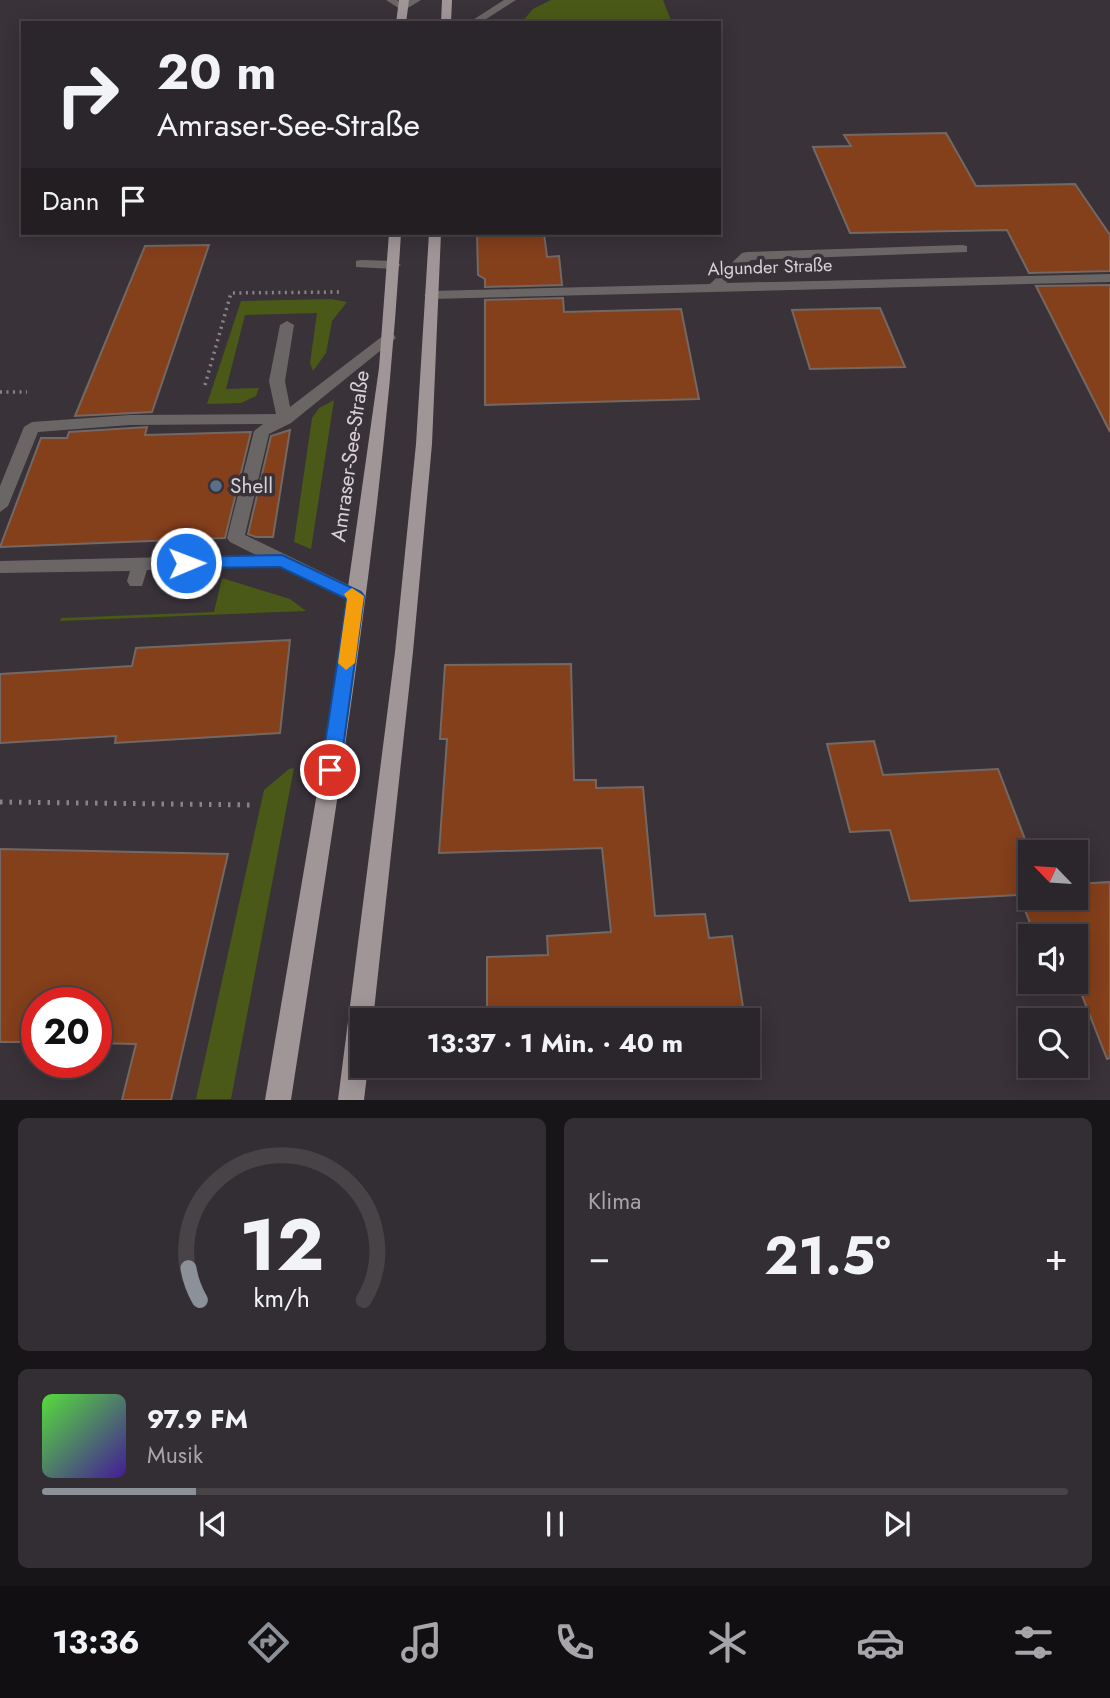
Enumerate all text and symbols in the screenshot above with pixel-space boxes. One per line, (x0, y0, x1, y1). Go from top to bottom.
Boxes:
text: 20 m (157, 37, 276, 107)
icon: right (42, 49, 133, 140)
text: Amraser-See-Straße (157, 102, 420, 148)
text: Dann (42, 182, 100, 220)
icon: arrive (114, 182, 152, 220)
street label: Algunder Straße (707, 252, 833, 282)
street label: Amraser-See-Straße (323, 368, 377, 544)
place label: Shell (230, 471, 273, 501)
marker: Shell (208, 478, 224, 494)
position arrow (149, 526, 223, 600)
pin (300, 740, 360, 800)
icon: arrive (311, 751, 349, 789)
north arrow (1018, 840, 1088, 910)
map controls (1018, 840, 1088, 1078)
button: sound (1018, 924, 1088, 994)
speed limit sign: 20 (21, 987, 112, 1078)
button: search (1018, 1008, 1088, 1078)
text: 13:37 · 1 Min. · 40 m (427, 1024, 683, 1062)
text: Klima (588, 1184, 641, 1218)
text: 12 (240, 1193, 324, 1298)
text: 21.5° (764, 1218, 891, 1294)
text: − (588, 1229, 610, 1284)
text: + (1045, 1229, 1068, 1284)
text: km/h (254, 1280, 310, 1316)
text: 97.9 FM (147, 1400, 248, 1438)
text: Musik (147, 1438, 203, 1472)
icon: previous (194, 1505, 232, 1543)
icon: pause (536, 1505, 574, 1543)
icon: next (878, 1505, 916, 1543)
icon: directions (244, 1618, 293, 1667)
icon: music (397, 1618, 446, 1667)
icon: phone (550, 1618, 599, 1667)
icon: climate (703, 1618, 752, 1667)
icon: car (856, 1618, 905, 1667)
icon: filters (1009, 1618, 1058, 1667)
text: 13:36 (52, 1619, 140, 1665)

